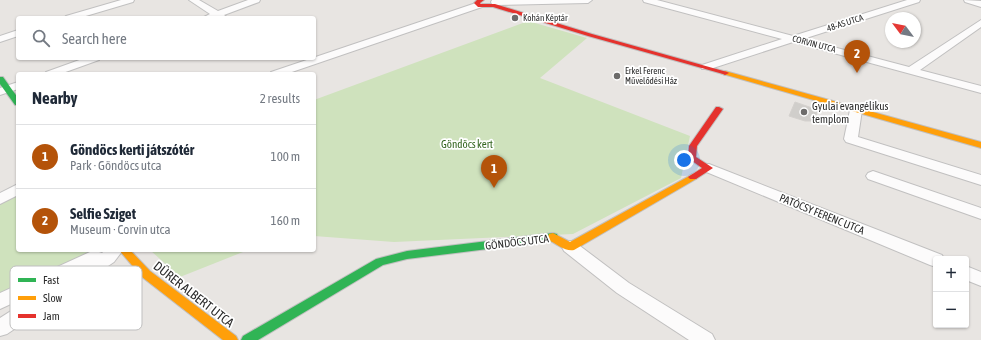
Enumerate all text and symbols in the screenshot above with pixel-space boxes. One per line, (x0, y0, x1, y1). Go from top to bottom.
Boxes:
street label: 48-AS UTCA (826, 12, 865, 34)
north arrow (885, 12, 921, 48)
marker: Kohán Képtár (510, 13, 520, 23)
place label: Kohán Képtár (523, 13, 568, 23)
search box (16, 16, 316, 60)
icon: search (30, 27, 52, 49)
text: Search here (62, 30, 127, 47)
street label: CORVIN UTCA (791, 33, 837, 55)
pin: 2 (844, 40, 870, 73)
place label: Erkel Ferenc Művelődési Ház (625, 66, 678, 86)
marker: Erkel Ferenc Művelődési Ház (612, 71, 622, 81)
text: Nearby (32, 88, 78, 108)
text: 2 results (260, 91, 300, 106)
place label: Gyulai evangélikus templom (812, 100, 889, 125)
marker: Gyulai evangélikus templom (799, 107, 809, 117)
park label: Göndöcs kert (441, 138, 493, 150)
text: Göndöcs kerti játszótér (70, 141, 194, 158)
text: 1 (42, 149, 48, 164)
text: 100 m (271, 149, 300, 164)
your location (674, 150, 694, 170)
pin: 1 (481, 155, 507, 188)
text: Park · Göndöcs utca (70, 158, 162, 173)
street label: PATÓCSY FERENC UTCA (778, 191, 867, 237)
text: Selfie Sziget (70, 205, 136, 222)
text: 2 (42, 213, 48, 228)
text: 160 m (271, 213, 300, 228)
text: Museum · Corvin utca (70, 222, 170, 237)
street label: GÖNDÖCS UTCA (485, 232, 550, 252)
map controls (933, 256, 969, 328)
button: + (933, 256, 969, 292)
street label: DÜRER ALBERT UTCA (151, 258, 237, 331)
legend (10, 266, 142, 330)
text: Fast (43, 274, 59, 286)
text: Slow (43, 292, 62, 304)
button: − (933, 292, 969, 328)
text: Jam (43, 310, 60, 322)

